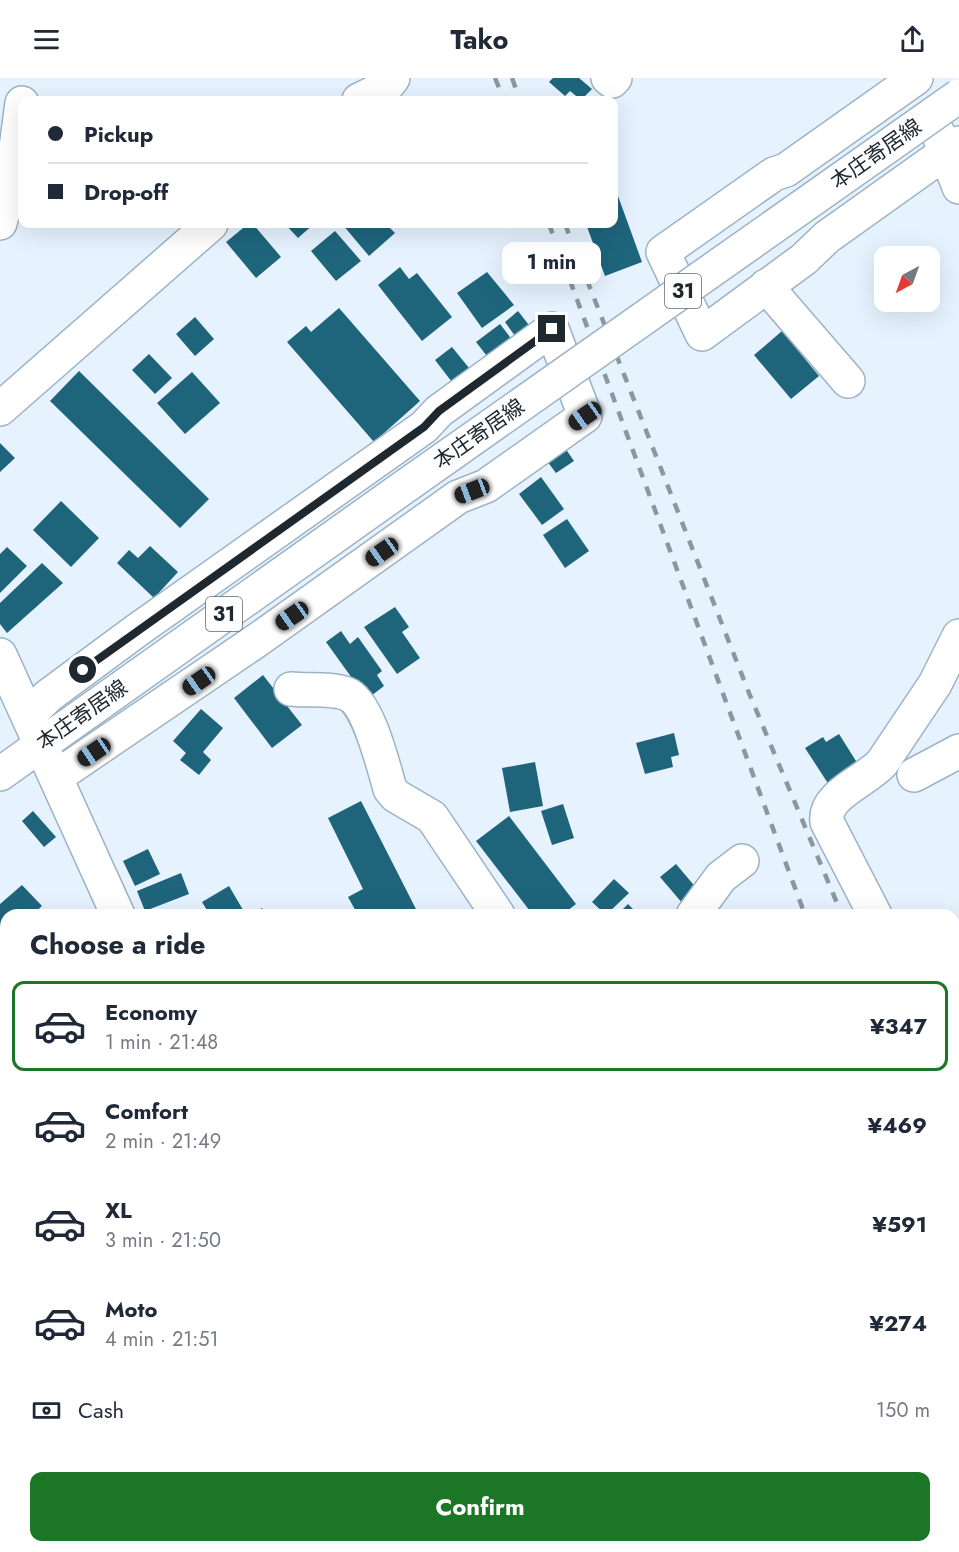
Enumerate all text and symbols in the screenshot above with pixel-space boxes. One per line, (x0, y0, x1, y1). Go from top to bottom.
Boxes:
text: Tako (450, 20, 509, 59)
icon: menu (30, 23, 63, 56)
icon: share (896, 23, 929, 56)
street label: 本庄寄居線 (824, 112, 928, 196)
text: Pickup (84, 118, 153, 150)
text: Drop-off (84, 176, 168, 208)
callout: 1 min (502, 242, 602, 284)
north arrow (874, 246, 940, 312)
map controls (874, 246, 940, 312)
text: 1 min (527, 248, 576, 277)
road number: 31 (665, 274, 701, 308)
route end (538, 315, 565, 342)
street label: 本庄寄居線 (427, 392, 531, 476)
car (565, 398, 605, 434)
car (452, 476, 492, 506)
car (362, 534, 402, 570)
road number: 31 (206, 597, 242, 631)
car (272, 598, 312, 634)
route start (69, 656, 96, 683)
car (179, 663, 219, 699)
street label: 本庄寄居線 (30, 673, 134, 757)
car (74, 734, 114, 770)
text: Choose a ride (30, 925, 205, 964)
text: Economy (105, 996, 197, 1028)
icon: car (33, 999, 87, 1053)
text: ¥347 (870, 1010, 927, 1042)
text: 1 min · 21:48 (105, 1028, 218, 1057)
text: Comfort (105, 1095, 188, 1127)
icon: car (33, 1098, 87, 1152)
text: ¥469 (867, 1109, 927, 1141)
text: 2 min · 21:49 (105, 1127, 221, 1156)
text: XL (105, 1194, 132, 1226)
icon: car (33, 1197, 87, 1251)
text: ¥591 (872, 1208, 927, 1240)
text: 3 min · 21:50 (105, 1226, 221, 1255)
text: Moto (105, 1293, 158, 1325)
icon: car (33, 1296, 87, 1350)
text: ¥274 (869, 1307, 927, 1339)
text: 4 min · 21:51 (105, 1325, 219, 1354)
icon: cash (30, 1394, 63, 1427)
text: Cash (78, 1394, 124, 1426)
text: 150 m (876, 1396, 930, 1425)
button: Confirm (30, 1472, 930, 1541)

